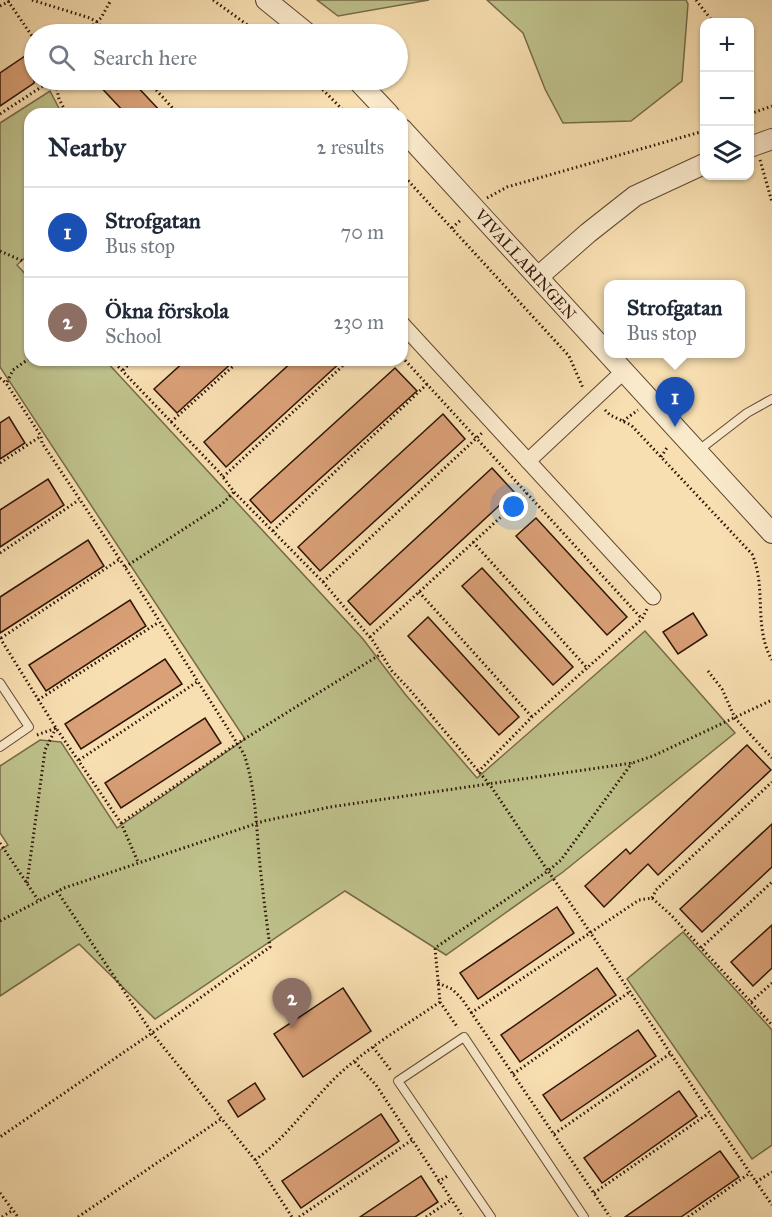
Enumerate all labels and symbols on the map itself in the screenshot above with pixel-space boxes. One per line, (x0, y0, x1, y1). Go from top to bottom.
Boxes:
street label: VIVALLARINGEN (470, 204, 580, 324)
pin: 1 (656, 378, 694, 427)
your location (499, 492, 528, 521)
pin: 2 (272, 978, 312, 1028)

